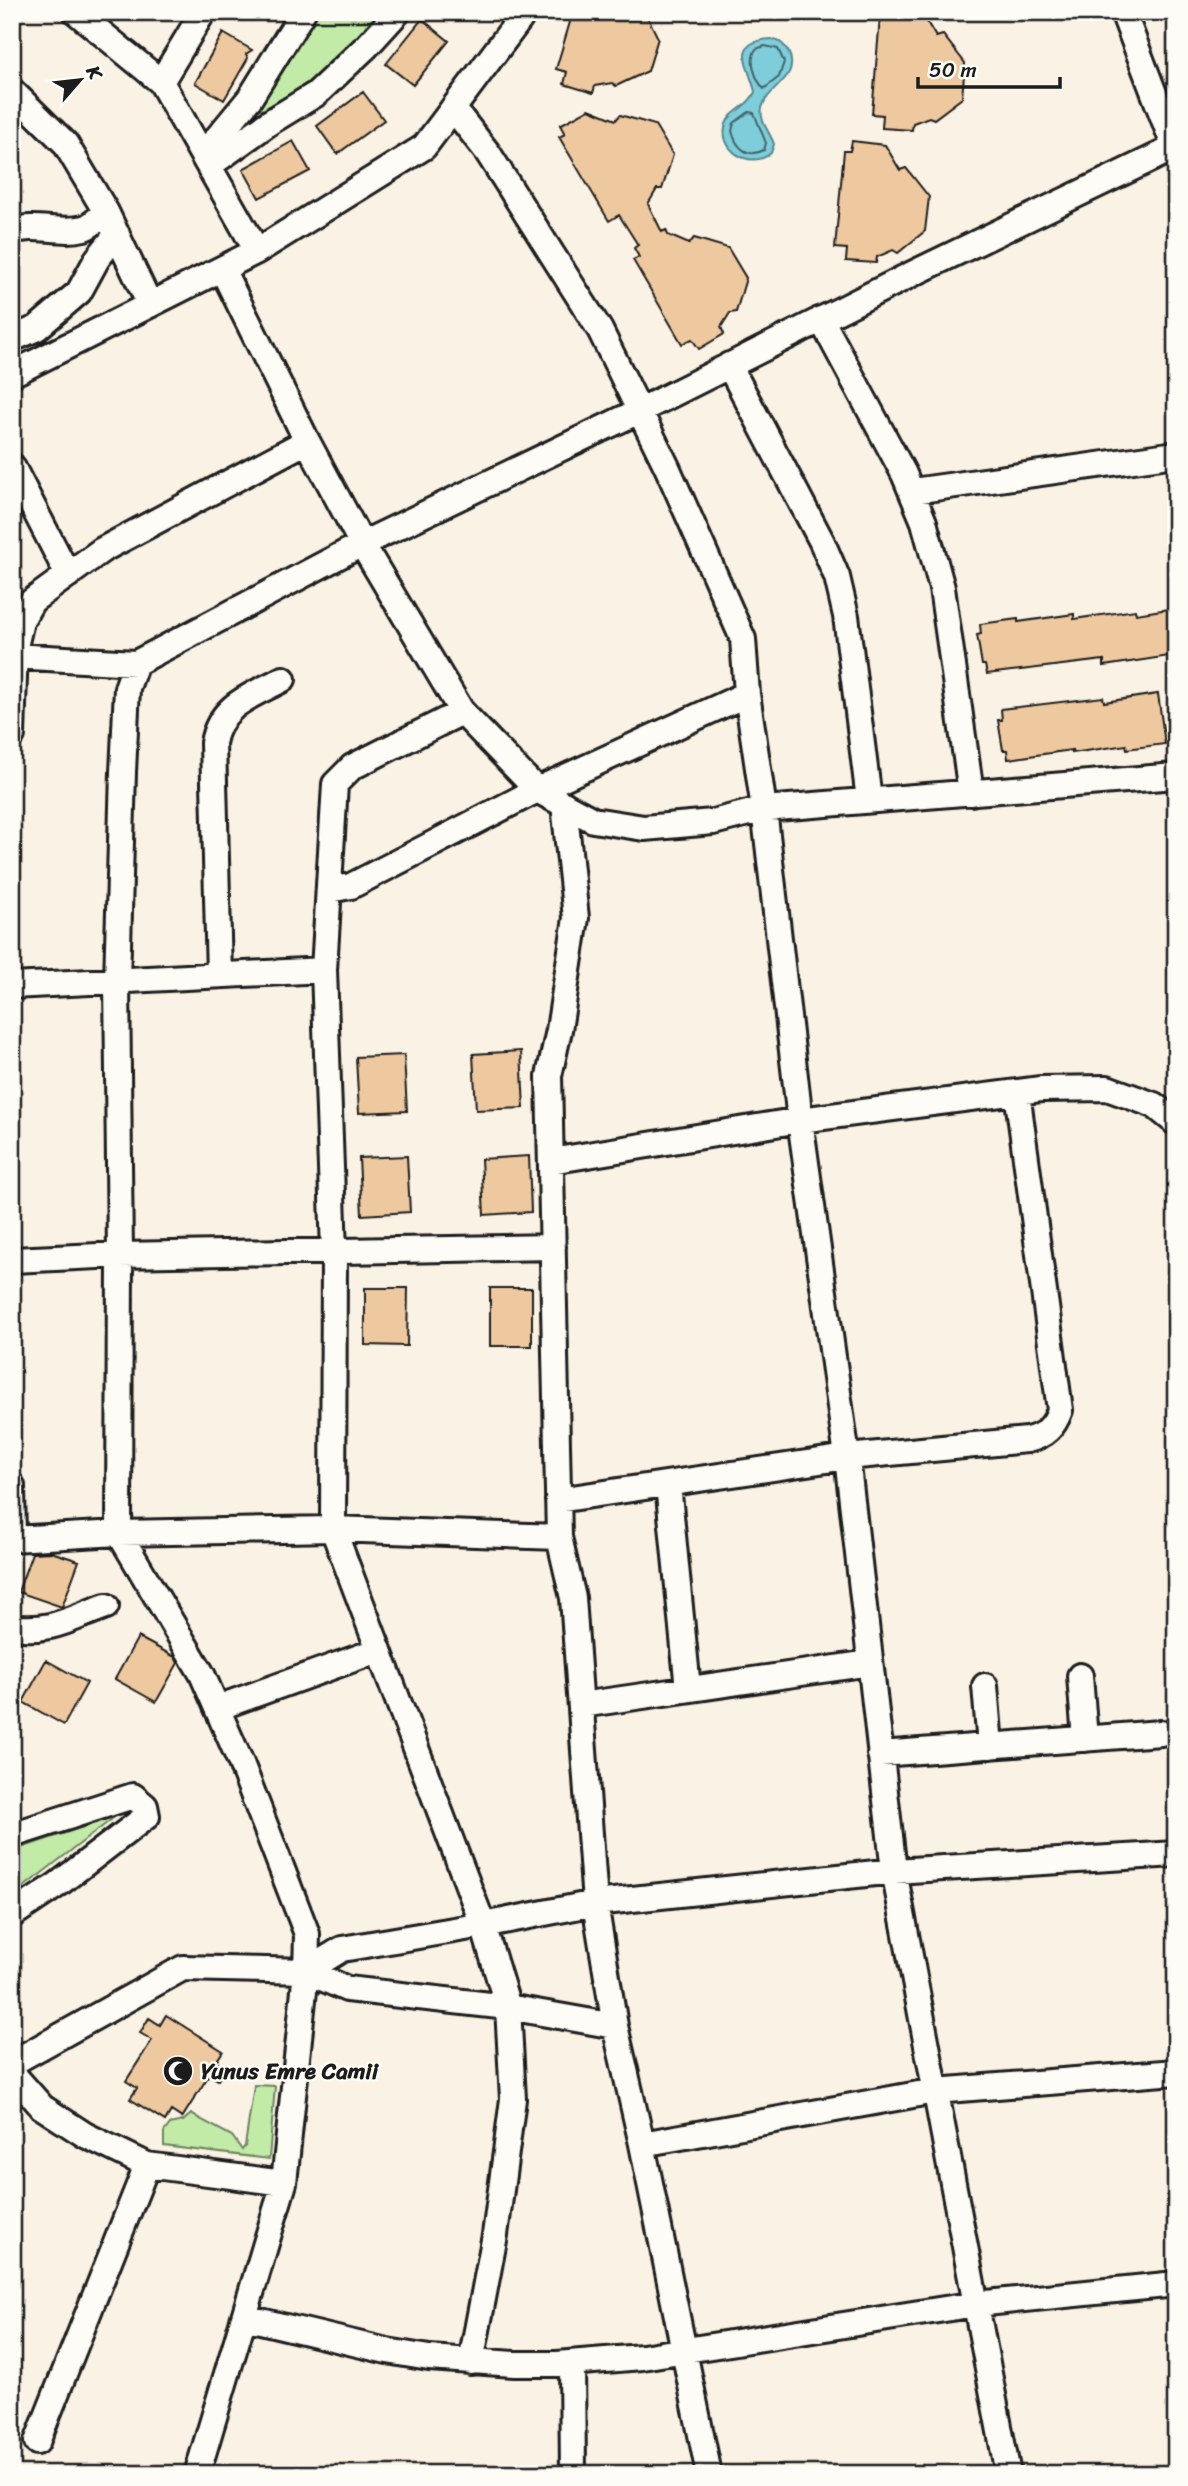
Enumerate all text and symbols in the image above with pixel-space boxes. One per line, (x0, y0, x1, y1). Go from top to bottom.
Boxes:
north arrow (46, 46, 116, 116)
scale bar (918, 46, 1060, 90)
text: 50 m (929, 51, 977, 89)
text: K (77, 59, 113, 86)
place label: Yunus Emre Camii (201, 2051, 380, 2092)
mosque icon: Yunus Emre Camii (161, 2054, 195, 2088)

